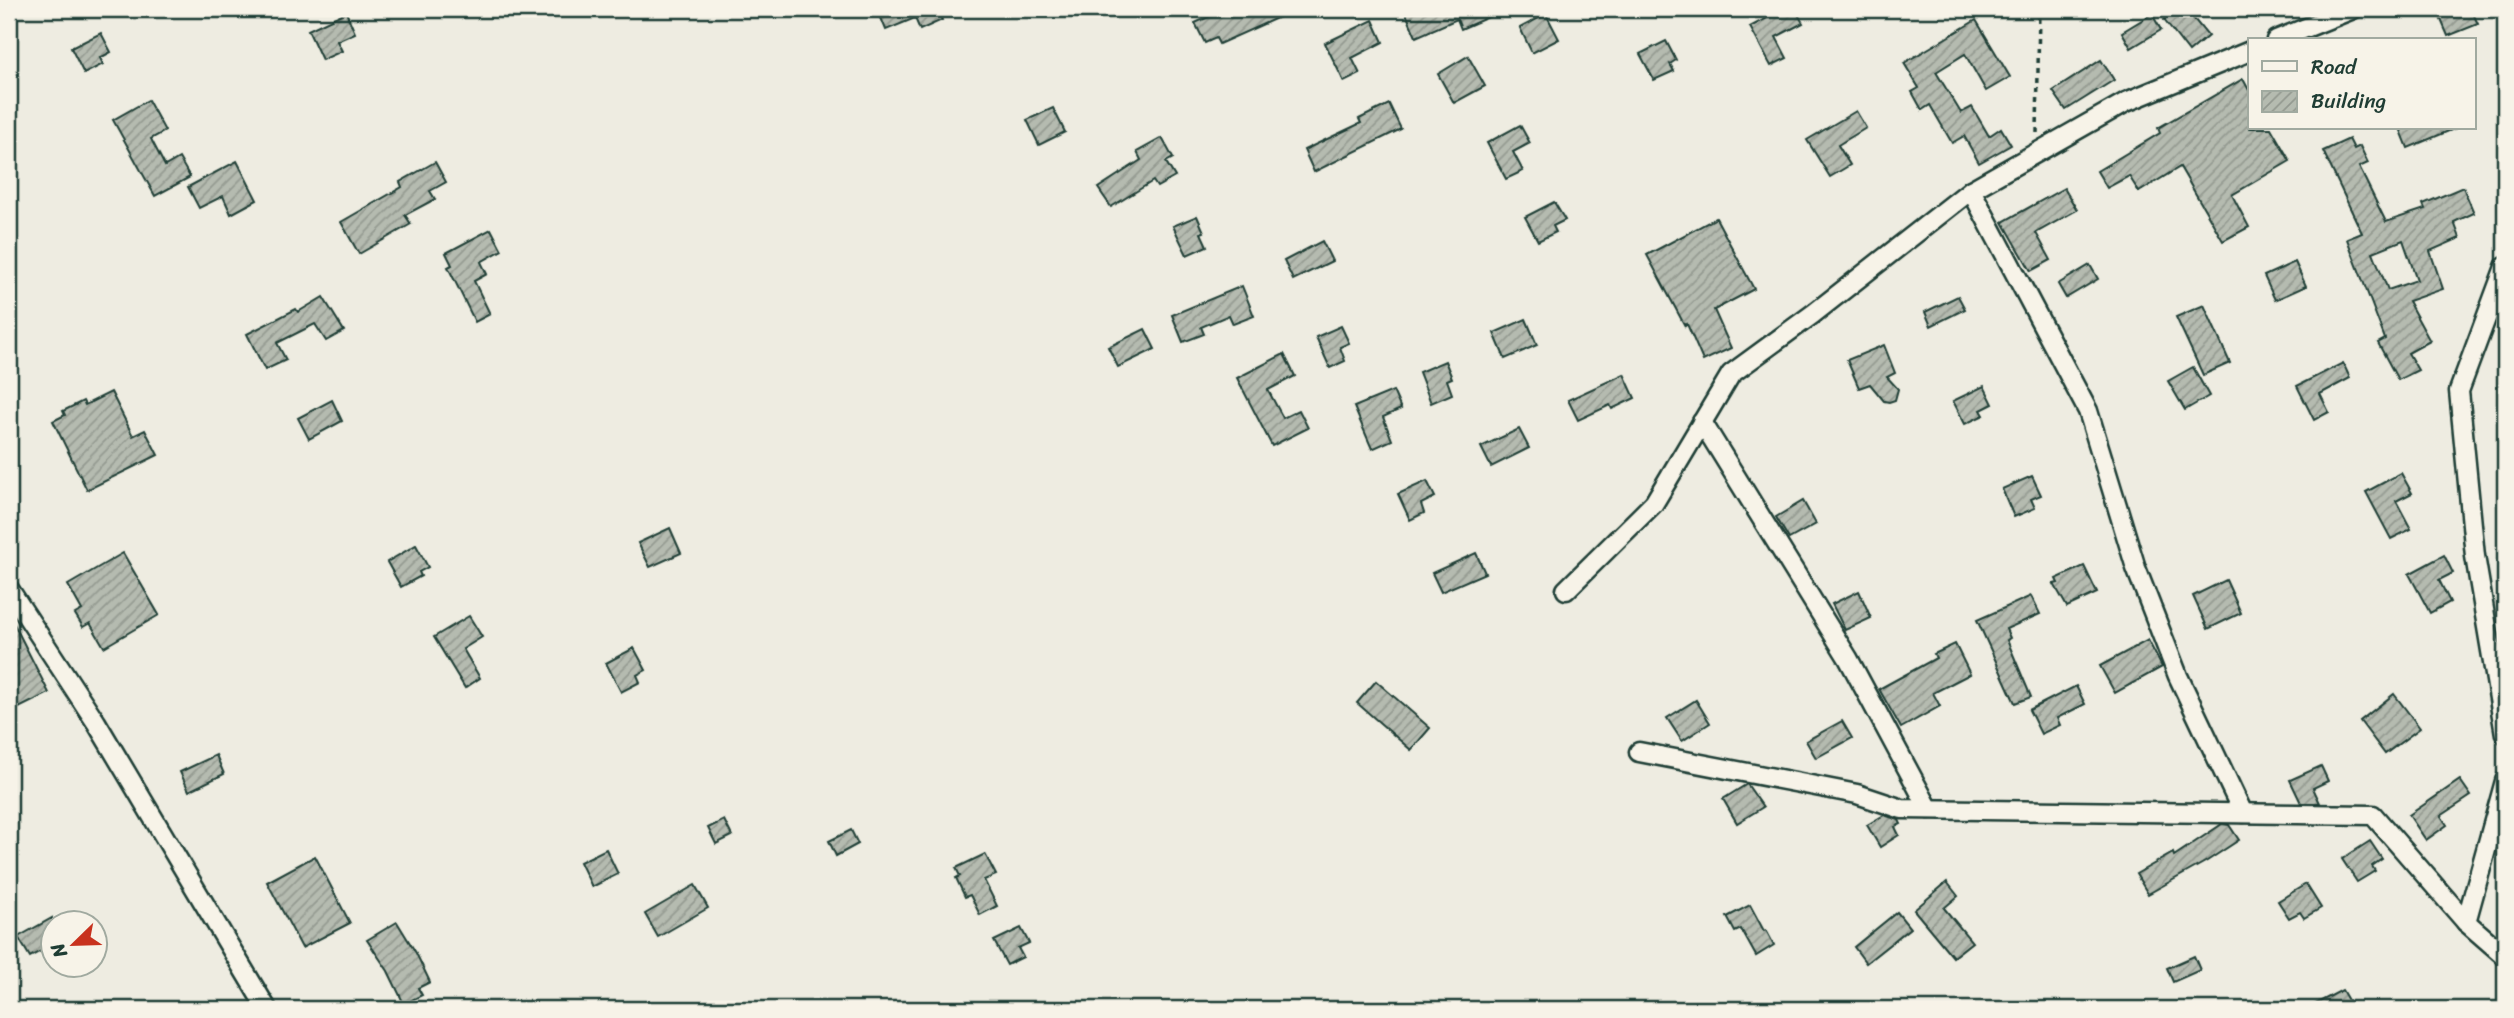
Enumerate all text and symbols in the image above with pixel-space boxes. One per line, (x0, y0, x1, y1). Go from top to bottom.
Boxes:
legend (2248, 38, 2476, 130)
text: Road (2311, 48, 2358, 86)
text: Building (2311, 82, 2387, 120)
north arrow (38, 909, 108, 979)
text: N (41, 937, 77, 964)

